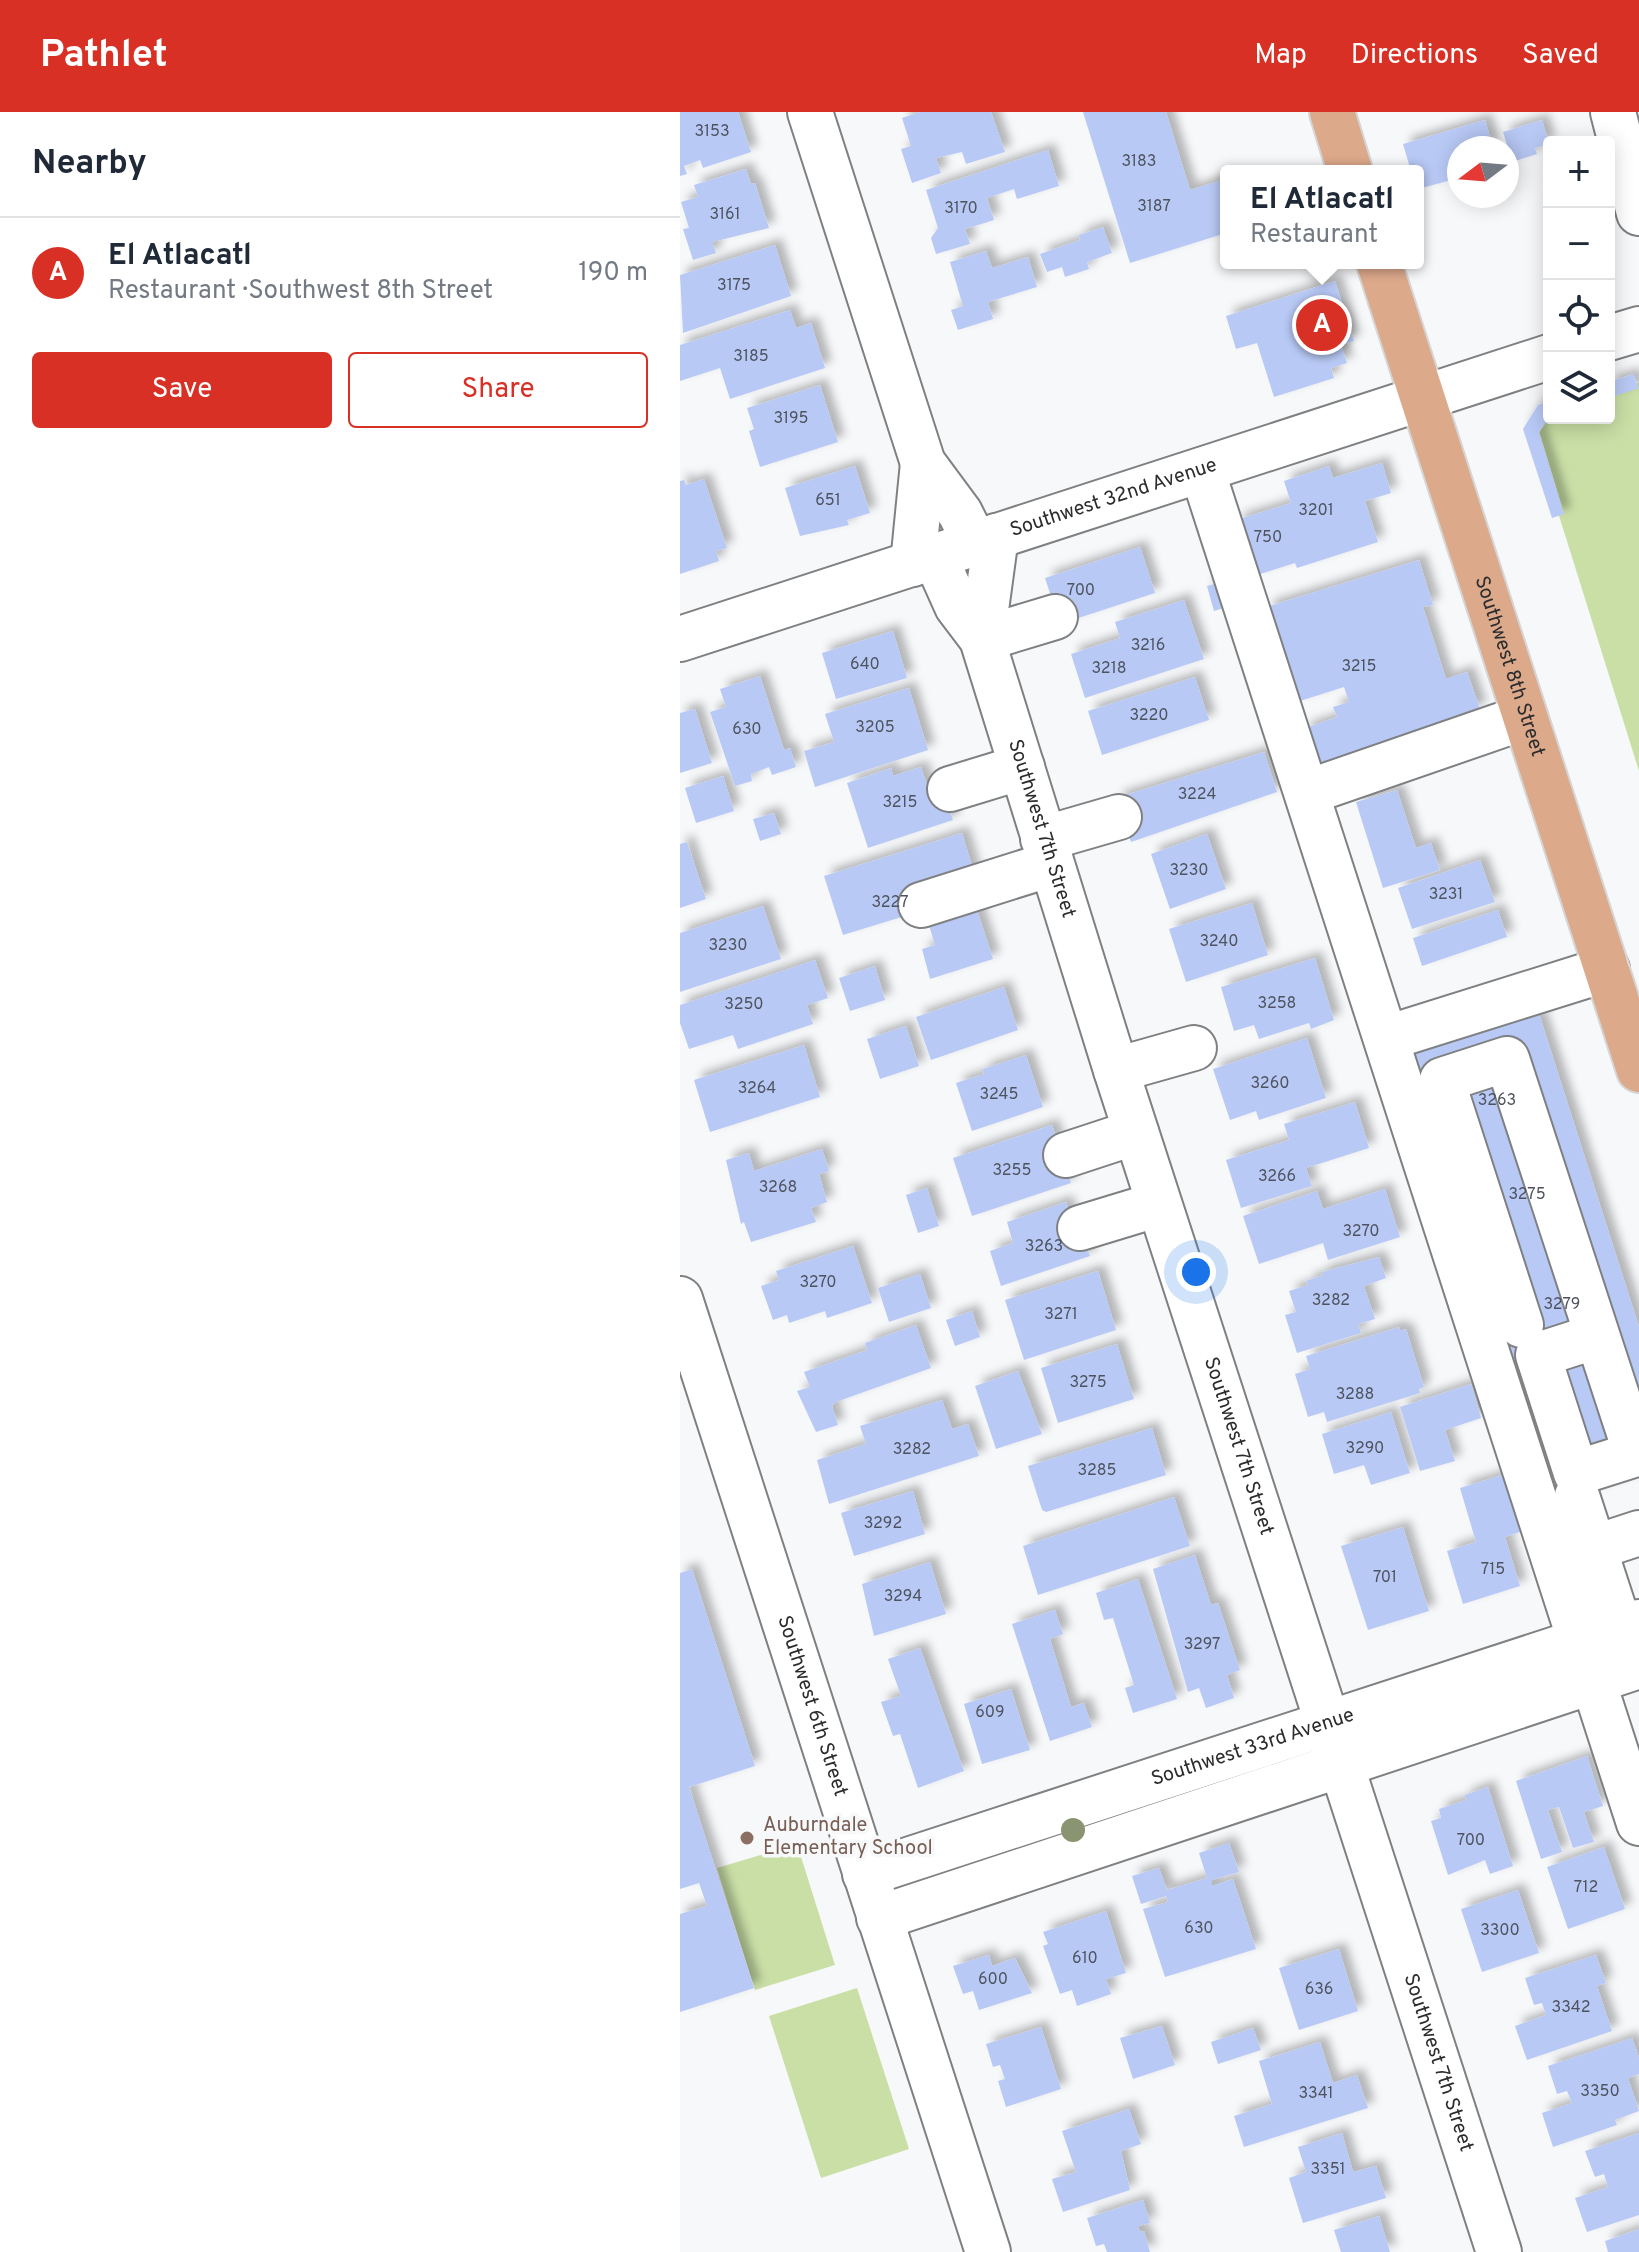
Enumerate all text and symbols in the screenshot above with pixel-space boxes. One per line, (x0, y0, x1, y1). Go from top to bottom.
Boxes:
text: Pathlet (40, 32, 168, 81)
text: Map (1254, 38, 1307, 74)
text: Directions (1351, 38, 1478, 74)
text: Saved (1522, 38, 1599, 74)
house number: 3153 (694, 122, 730, 142)
north arrow (1447, 136, 1519, 208)
map controls (1543, 136, 1615, 424)
button: + (1543, 136, 1615, 208)
text: Nearby (32, 143, 147, 186)
house number: 3183 (1122, 152, 1156, 172)
popup (1220, 165, 1424, 269)
text: El Atlacatl (1250, 182, 1394, 219)
house number: 3187 (1137, 197, 1171, 217)
house number: 3170 (944, 199, 978, 219)
house number: 3161 (709, 205, 741, 225)
button: − (1543, 208, 1615, 280)
text: Restaurant (1250, 219, 1378, 252)
text: El Atlacatl (108, 238, 252, 275)
text: A (49, 257, 67, 290)
text: 190 m (578, 257, 648, 290)
text: Restaurant · Southwest 8th Street (108, 275, 493, 308)
house number: 3175 (717, 276, 751, 296)
button: locate (1543, 280, 1615, 352)
pin: A (1296, 295, 1348, 355)
house number: 3185 (733, 347, 769, 367)
button: Save (32, 352, 332, 428)
button: Share (348, 352, 648, 428)
button: layers (1543, 352, 1615, 424)
house number: 3195 (773, 409, 809, 429)
street label: Southwest 32nd Avenue (1007, 453, 1220, 544)
house number: 651 (815, 491, 841, 511)
house number: 3201 (1298, 501, 1334, 521)
house number: 750 (1254, 528, 1282, 548)
street label: Southwest 8th Street (1468, 573, 1550, 760)
house number: 700 (1067, 581, 1095, 601)
house number: 3216 (1131, 636, 1165, 656)
house number: 640 (850, 655, 880, 675)
house number: 3215 (1341, 657, 1377, 677)
house number: 3218 (1092, 659, 1126, 679)
house number: 3220 (1129, 706, 1169, 726)
house number: 3205 (855, 718, 895, 738)
house number: 630 (732, 720, 762, 740)
street label: Southwest 7th Street (1001, 736, 1081, 921)
house number: 3224 (1178, 785, 1216, 805)
house number: 3215 (882, 793, 918, 813)
house number: 3230 (1170, 861, 1208, 881)
house number: 3231 (1429, 885, 1463, 905)
house number: 3227 (871, 893, 909, 913)
house number: 3240 (1199, 932, 1239, 952)
house number: 3230 (709, 936, 747, 956)
house number: 3258 (1258, 994, 1296, 1014)
house number: 3250 (724, 995, 764, 1015)
house number: 3260 (1251, 1074, 1289, 1094)
house number: 3264 (738, 1079, 776, 1099)
house number: 3245 (980, 1085, 1018, 1105)
house number: 3263 (1478, 1091, 1516, 1111)
house number: 3255 (993, 1161, 1031, 1181)
house number: 3266 (1258, 1167, 1296, 1187)
house number: 3268 (759, 1178, 797, 1198)
house number: 3275 (1508, 1185, 1546, 1205)
house number: 3270 (1342, 1222, 1380, 1242)
house number: 3263 (1025, 1237, 1063, 1257)
your location (1176, 1252, 1216, 1292)
house number: 3270 (799, 1273, 837, 1293)
house number: 3282 (1312, 1291, 1350, 1311)
house number: 3279 (1544, 1295, 1580, 1315)
house number: 3271 (1044, 1305, 1078, 1325)
street label: Southwest 7th Street (1197, 1354, 1279, 1539)
house number: 3275 (1069, 1373, 1107, 1393)
house number: 3288 (1336, 1385, 1374, 1405)
house number: 3290 (1346, 1439, 1384, 1459)
house number: 3282 (893, 1440, 931, 1460)
house number: 3285 (1078, 1461, 1116, 1481)
house number: 3292 (864, 1514, 902, 1534)
house number: 715 (1481, 1560, 1505, 1580)
house number: 701 (1373, 1568, 1397, 1588)
house number: 3294 (884, 1587, 922, 1607)
street label: Southwest 6th Street (770, 1613, 853, 1800)
house number: 3297 (1184, 1635, 1220, 1655)
house number: 609 (975, 1703, 1005, 1723)
street label: Southwest 33rd Avenue (1148, 1703, 1358, 1793)
place label: Auburndale Elementary School (763, 1813, 933, 1862)
marker: Auburndale Elementary School (738, 1829, 756, 1847)
house number: 700 (1457, 1831, 1485, 1851)
house number: 712 (1574, 1878, 1598, 1898)
house number: 630 (1184, 1919, 1214, 1939)
house number: 3300 (1480, 1921, 1520, 1941)
house number: 610 (1072, 1949, 1098, 1969)
house number: 600 (978, 1970, 1008, 1990)
street label: Southwest 7th Street (1397, 1970, 1479, 2155)
house number: 636 (1305, 1980, 1333, 2000)
house number: 3342 (1552, 1998, 1591, 2018)
house number: 3350 (1580, 2082, 1620, 2102)
house number: 3341 (1298, 2084, 1334, 2104)
house number: 3351 (1310, 2160, 1346, 2180)

